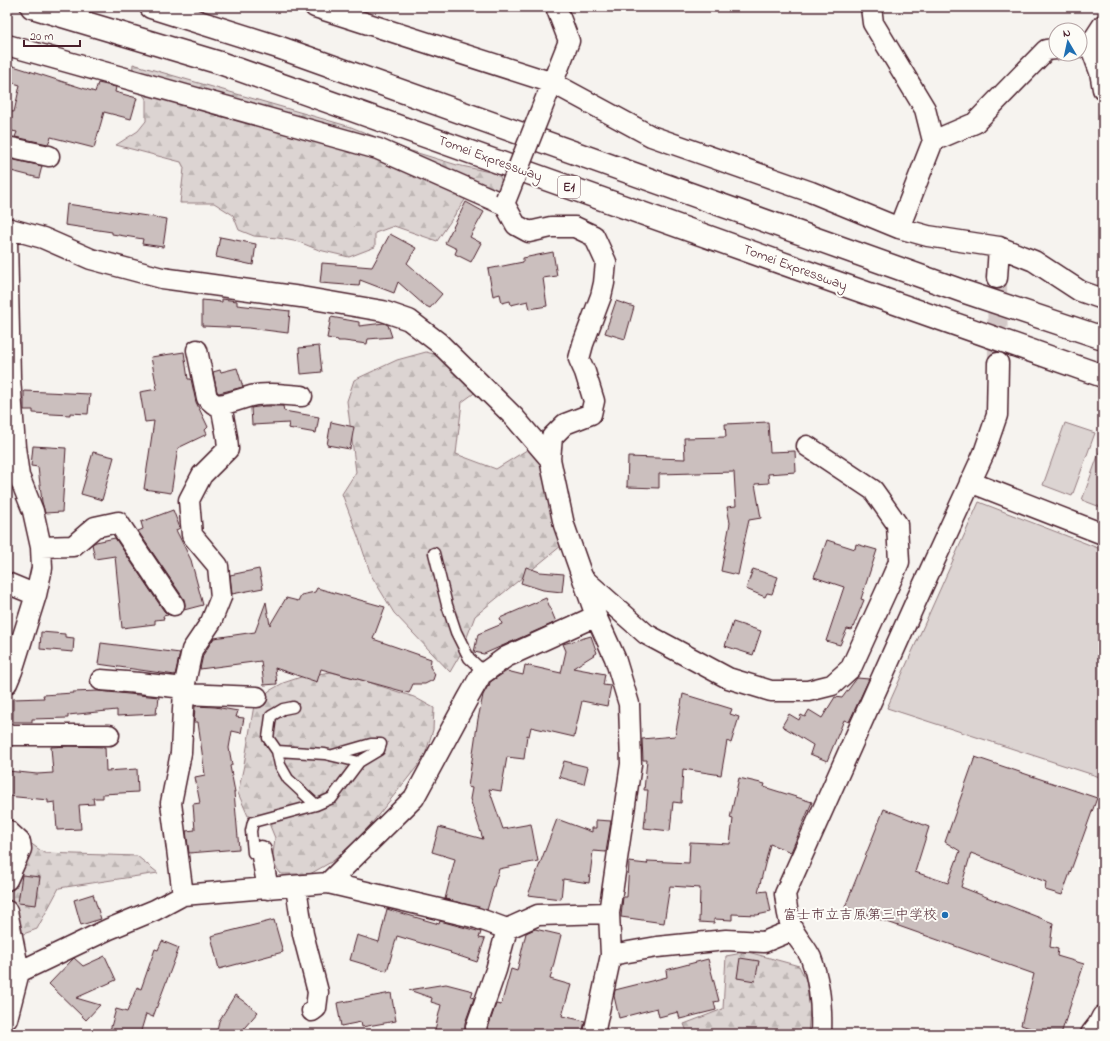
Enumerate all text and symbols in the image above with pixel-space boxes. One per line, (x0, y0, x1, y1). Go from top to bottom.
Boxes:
scale bar (24, 22, 80, 48)
north arrow (1048, 22, 1088, 62)
text: N (1062, 25, 1072, 42)
text: 20 m (30, 28, 53, 46)
street label: Tomei Expressway (435, 130, 545, 189)
road number: E1 (558, 176, 580, 198)
street label: Tomei Expressway (740, 239, 850, 298)
place label: 富士市立吉原第三中学校 (783, 905, 937, 926)
marker: 富士市立吉原第三中学校 (940, 910, 950, 920)

